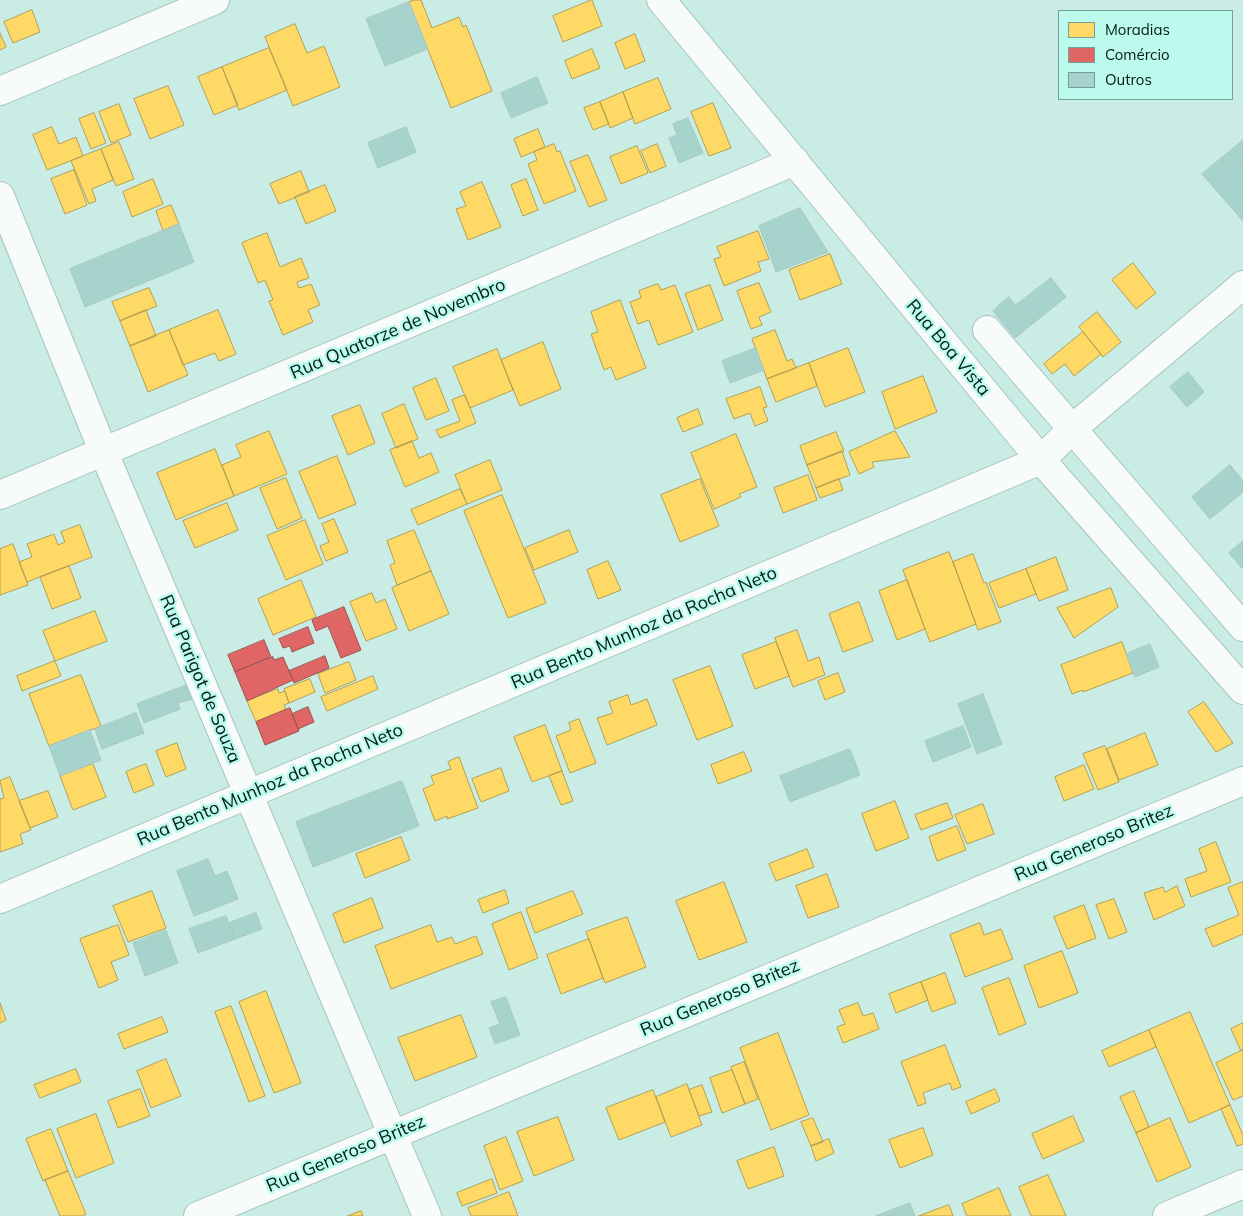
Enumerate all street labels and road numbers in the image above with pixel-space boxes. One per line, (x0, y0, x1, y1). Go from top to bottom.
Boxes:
street label: Rua Quatorze de Novembro (287, 274, 509, 384)
street label: Rua Boa Vista (901, 295, 995, 401)
street label: Rua Bento Munhoz da Rocha Neto (508, 562, 780, 694)
street label: Rua Parigot de Souza (155, 592, 245, 766)
street label: Rua Bento Munhoz da Rocha Neto (134, 719, 406, 851)
street label: Rua Generoso Britez (1011, 800, 1177, 886)
street label: Rua Generoso Britez (637, 955, 803, 1041)
street label: Rua Generoso Britez (263, 1111, 429, 1197)

